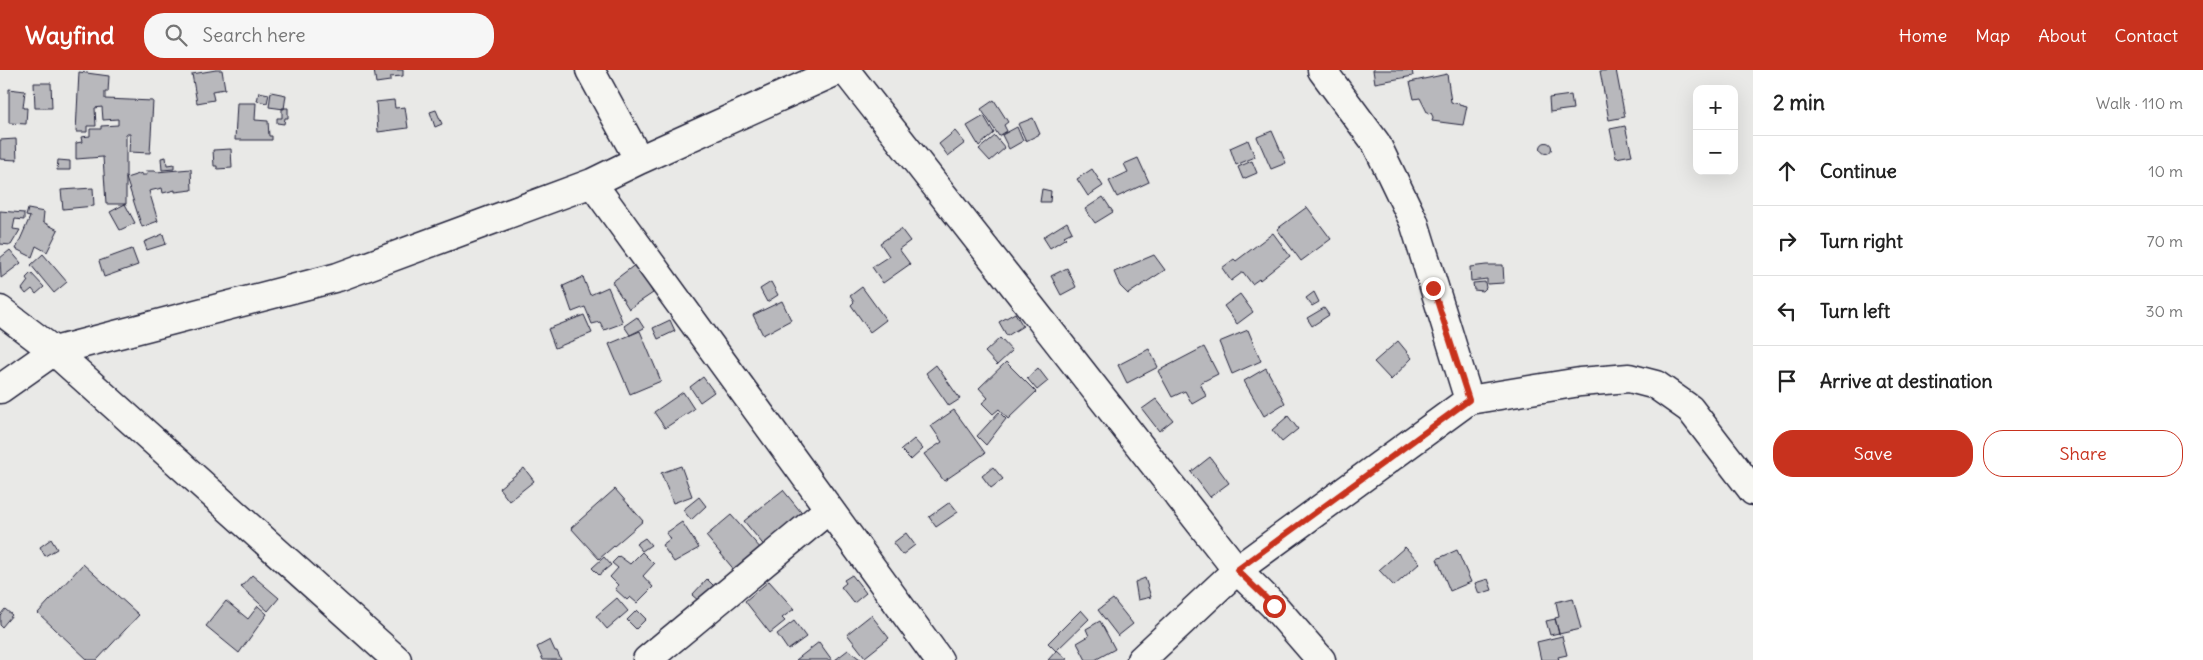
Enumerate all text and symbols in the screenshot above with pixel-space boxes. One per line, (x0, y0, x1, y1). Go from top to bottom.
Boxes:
search box (144, 13, 494, 58)
text: Wayfind (25, 20, 114, 50)
icon: search (162, 21, 190, 49)
text: Search here (202, 23, 306, 47)
text: Home (1899, 24, 1947, 47)
text: Map (1975, 24, 2010, 47)
text: About (2038, 24, 2086, 47)
text: Contact (2114, 24, 2178, 47)
map controls (1693, 85, 1738, 175)
button: + (1693, 85, 1738, 130)
text: 2 min (1773, 89, 1825, 116)
text: Walk · 110 m (2096, 93, 2183, 113)
button: − (1693, 130, 1738, 175)
icon: ahead (1773, 157, 1801, 185)
text: Continue (1820, 159, 1897, 183)
text: 10 m (2148, 161, 2183, 181)
icon: right (1773, 227, 1801, 255)
text: Turn right (1820, 229, 1903, 253)
text: 70 m (2147, 231, 2183, 251)
route end (1422, 277, 1445, 300)
icon: left (1773, 297, 1801, 325)
text: Turn left (1820, 299, 1890, 323)
text: 30 m (2146, 301, 2183, 321)
icon: arrive (1773, 367, 1801, 395)
text: Arrive at destination (1820, 369, 1993, 393)
button: Save (1773, 430, 1973, 477)
button: Share (1983, 430, 2183, 477)
route start (1263, 595, 1286, 618)

